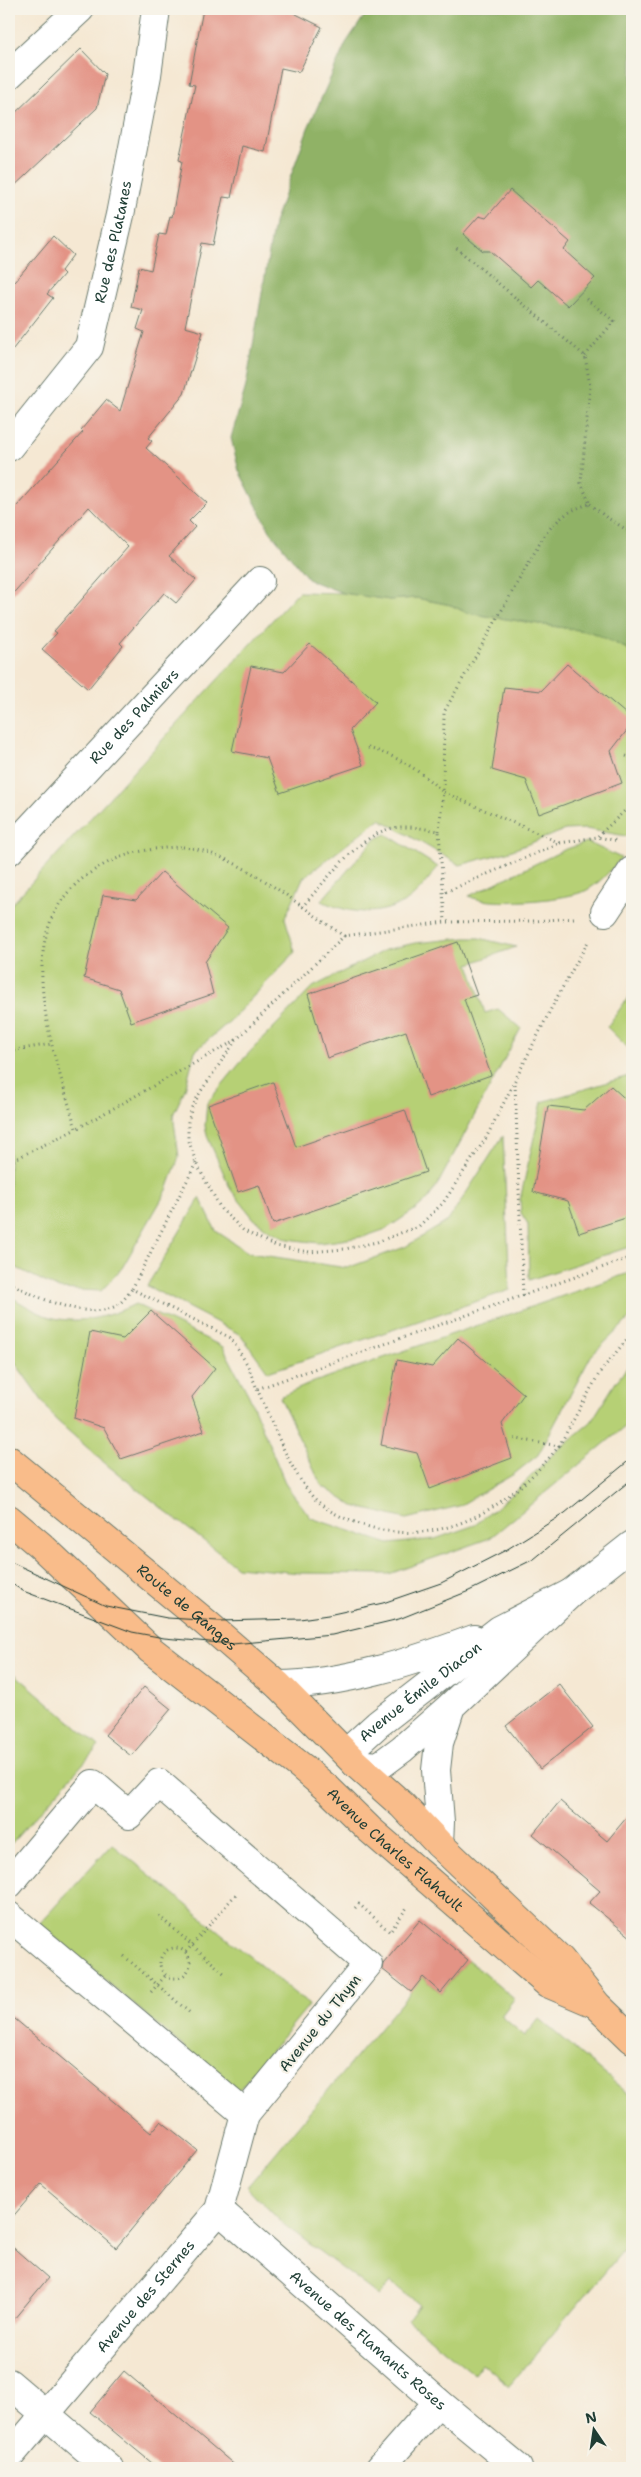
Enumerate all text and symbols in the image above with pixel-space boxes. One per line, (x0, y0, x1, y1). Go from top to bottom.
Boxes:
street label: Rue des Platanes (90, 179, 136, 305)
street label: Rue des Palmiers (85, 664, 184, 768)
street label: Route de Ganges (133, 1560, 241, 1655)
street label: Avenue Émile Diacon (355, 1637, 486, 1747)
street label: Avenue Charles Flahault (322, 1783, 468, 1916)
street label: Avenue du Thym (274, 1970, 366, 2076)
street label: Avenue des Sternes (92, 2236, 199, 2357)
street label: Avenue des Flamants Roses (285, 2266, 451, 2415)
north arrow (568, 2404, 618, 2454)
text: N (584, 2407, 599, 2427)

